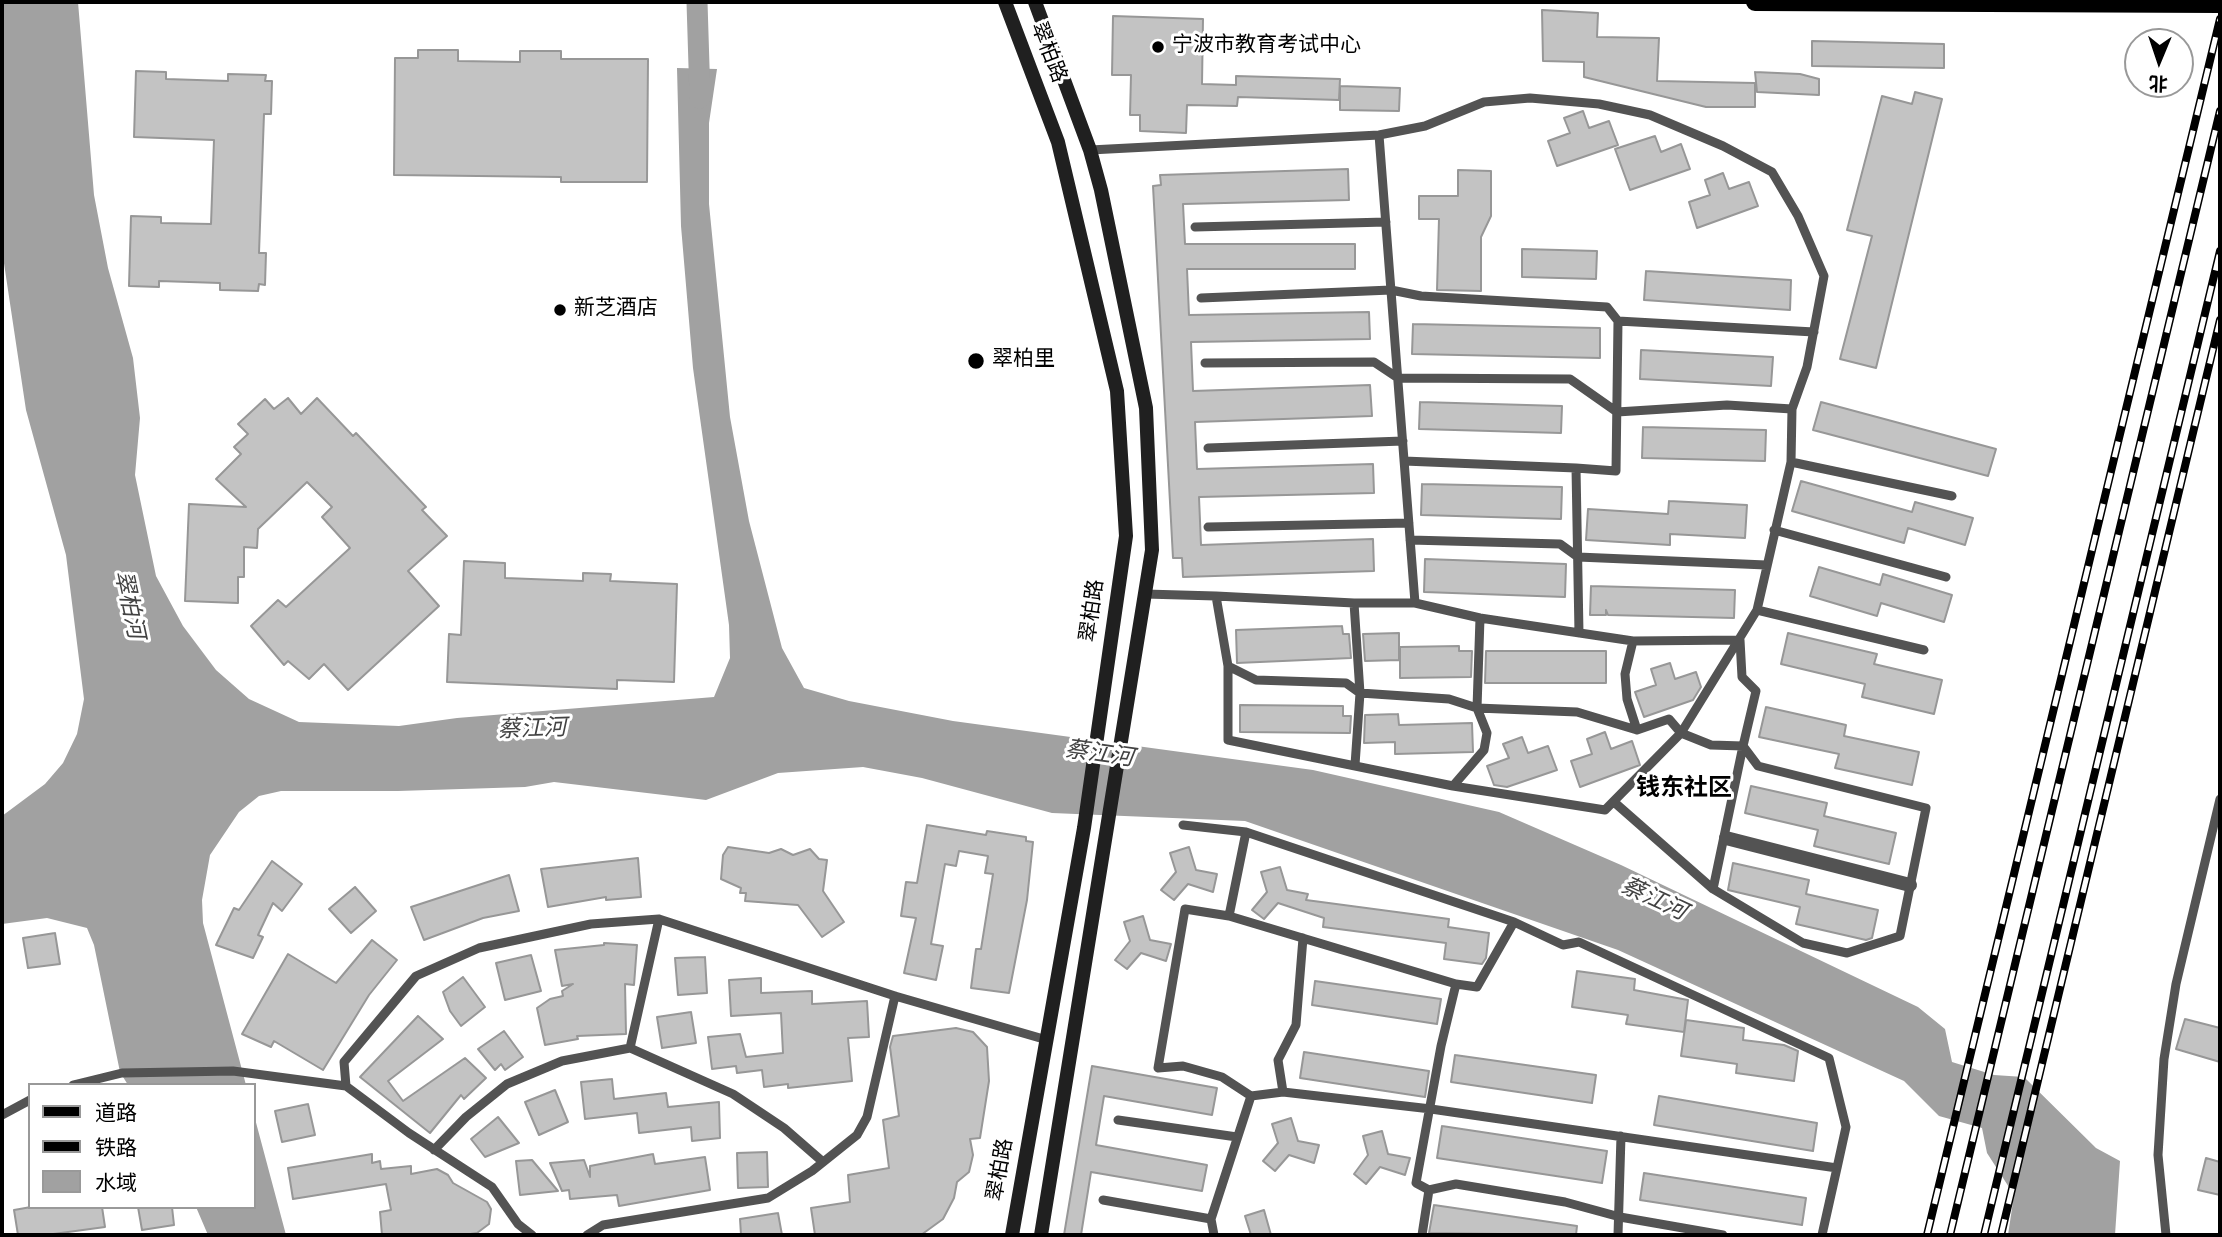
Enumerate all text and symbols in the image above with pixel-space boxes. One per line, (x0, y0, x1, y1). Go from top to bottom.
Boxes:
street label: 翠柏路 (1024, 19, 1070, 87)
north arrow (2124, 28, 2194, 98)
place label: 宁波市教育考试中心 (1172, 34, 1361, 60)
marker: 宁波市教育考试中心 (1150, 39, 1166, 55)
text: 北 (2148, 70, 2168, 94)
place label: 新芝酒店 (574, 297, 658, 323)
marker: 新芝酒店 (552, 302, 568, 318)
place label: 翠柏里 (992, 348, 1055, 374)
marker: 翠柏里 (966, 351, 986, 371)
water label: 翠柏河 (106, 568, 148, 642)
street label: 翠柏路 (1077, 578, 1111, 644)
water label: 蔡江河 (497, 716, 567, 746)
water label: 蔡江河 (1063, 738, 1135, 774)
district label: 钱东社区 (1636, 776, 1732, 804)
water label: 蔡江河 (1616, 874, 1690, 928)
legend (28, 1083, 256, 1209)
text: 道路 (95, 1101, 137, 1128)
text: 铁路 (95, 1136, 137, 1163)
street label: 翠柏路 (984, 1137, 1020, 1203)
text: 水域 (95, 1171, 137, 1198)

